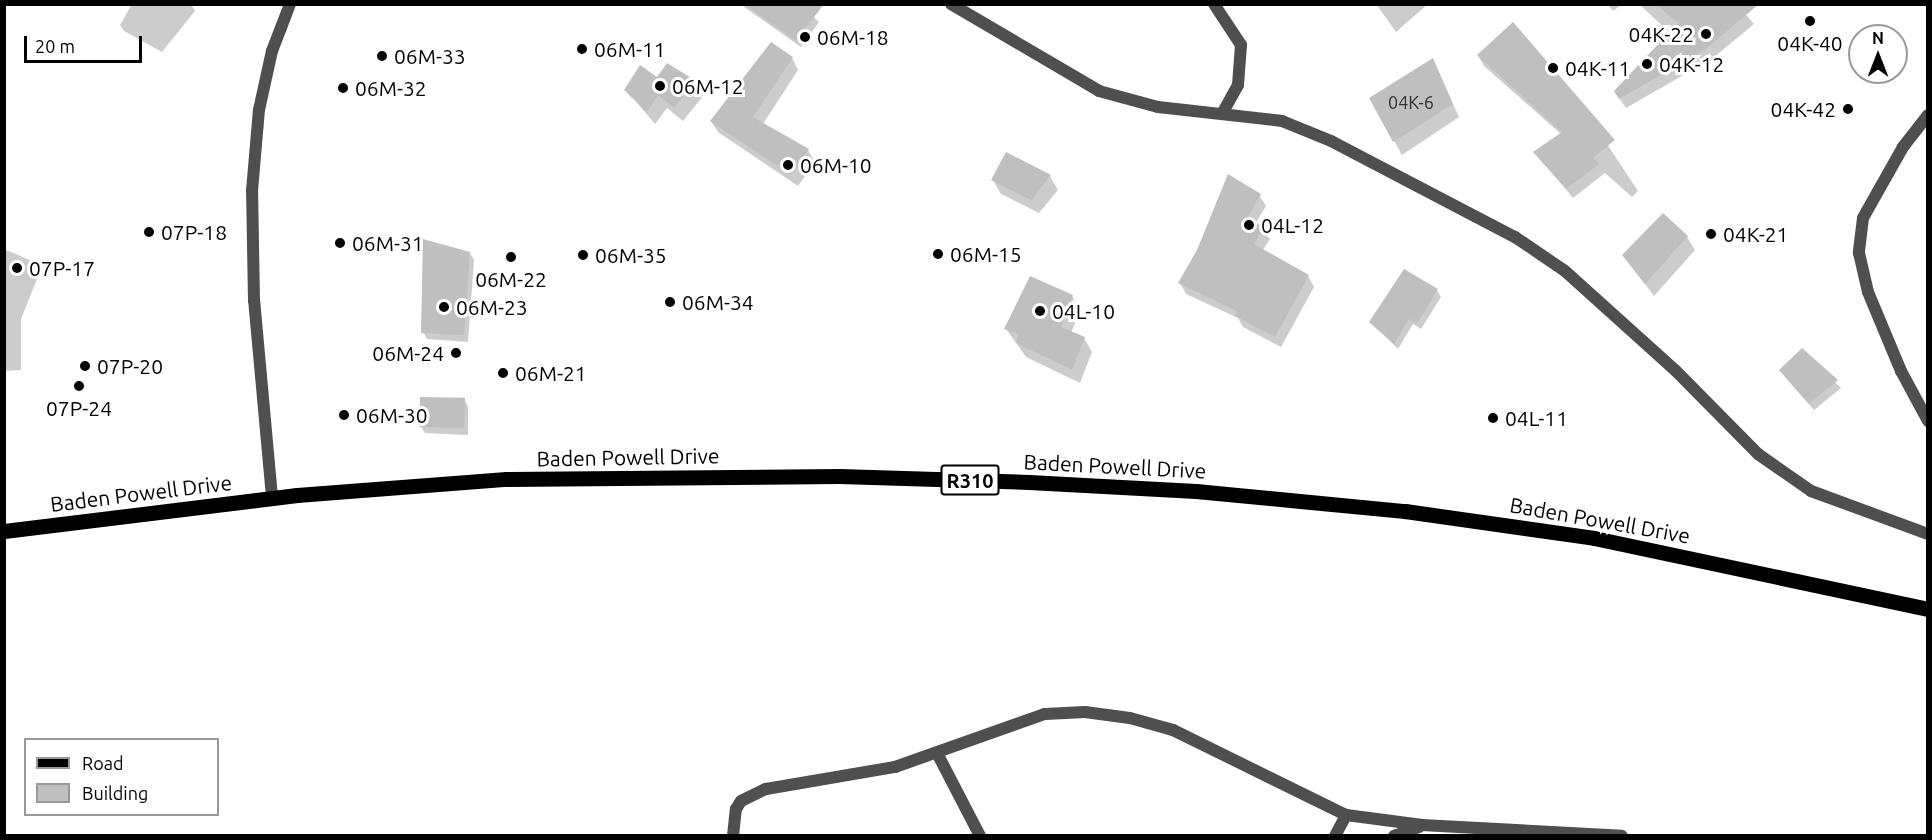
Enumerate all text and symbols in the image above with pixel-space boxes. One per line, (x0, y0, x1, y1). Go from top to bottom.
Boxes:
marker: 04K-40 (1803, 14, 1817, 28)
place label: 04K-22 (1629, 21, 1694, 47)
scale bar (27, 24, 146, 62)
place label: 06M-18 (817, 24, 889, 50)
north arrow (1848, 24, 1908, 84)
marker: 04K-22 (1699, 27, 1713, 41)
text: N (1872, 29, 1884, 47)
marker: 06M-18 (798, 30, 812, 44)
place label: 04K-40 (1777, 30, 1843, 56)
text: 20 m (35, 36, 75, 56)
place label: 06M-11 (594, 36, 666, 62)
marker: 06M-11 (575, 42, 589, 56)
place label: 06M-33 (394, 43, 466, 69)
marker: 06M-33 (375, 49, 389, 63)
place label: 04K-12 (1659, 51, 1724, 77)
place label: 04K-11 (1565, 55, 1630, 81)
marker: 04K-12 (1640, 57, 1654, 71)
marker: 04K-11 (1546, 61, 1560, 75)
place label: 06M-12 (672, 73, 744, 99)
place label: 06M-32 (355, 75, 427, 101)
marker: 06M-12 (653, 79, 667, 93)
marker: 06M-32 (336, 81, 350, 95)
house number: 04K-6 (1388, 91, 1434, 113)
place label: 04K-42 (1771, 96, 1836, 122)
marker: 04K-42 (1841, 102, 1855, 116)
place label: 06M-10 (800, 152, 872, 178)
marker: 06M-10 (781, 158, 795, 172)
place label: 04L-12 (1261, 212, 1324, 238)
marker: 04L-12 (1242, 218, 1256, 232)
place label: 07P-18 (161, 219, 227, 245)
place label: 04K-21 (1723, 221, 1788, 247)
marker: 07P-18 (142, 225, 156, 239)
marker: 04K-21 (1704, 227, 1718, 241)
place label: 06M-31 (352, 230, 424, 256)
marker: 06M-31 (333, 236, 347, 250)
place label: 06M-15 (950, 241, 1022, 267)
place label: 06M-35 (595, 242, 667, 268)
marker: 06M-15 (931, 247, 945, 261)
marker: 06M-35 (576, 248, 590, 262)
marker: 06M-22 (504, 250, 518, 264)
place label: 07P-17 (29, 255, 95, 281)
marker: 07P-17 (10, 261, 24, 275)
place label: 06M-22 (475, 266, 547, 292)
place label: 06M-34 (682, 289, 754, 315)
place label: 06M-23 (456, 294, 528, 320)
marker: 06M-34 (663, 295, 677, 309)
place label: 04L-10 (1052, 298, 1115, 324)
marker: 06M-23 (437, 300, 451, 314)
marker: 04L-10 (1033, 304, 1047, 318)
place label: 06M-24 (372, 340, 444, 366)
marker: 06M-24 (449, 346, 463, 360)
place label: 07P-20 (97, 353, 163, 379)
marker: 07P-20 (78, 359, 92, 373)
place label: 06M-21 (515, 360, 587, 386)
marker: 06M-21 (496, 366, 510, 380)
marker: 07P-24 (72, 379, 86, 393)
place label: 07P-24 (46, 395, 112, 421)
place label: 06M-30 (356, 402, 428, 428)
place label: 04L-11 (1505, 405, 1568, 431)
marker: 06M-30 (337, 408, 351, 422)
marker: 04L-11 (1486, 411, 1500, 425)
street label: Baden Powell Drive (536, 443, 720, 471)
street label: Baden Powell Drive (1023, 449, 1207, 483)
road number: R310 (940, 463, 1000, 497)
street label: Baden Powell Drive (49, 469, 233, 517)
street label: Baden Powell Drive (1508, 492, 1692, 548)
legend (24, 738, 219, 816)
text: Road (82, 753, 124, 773)
text: Building (82, 783, 148, 803)

